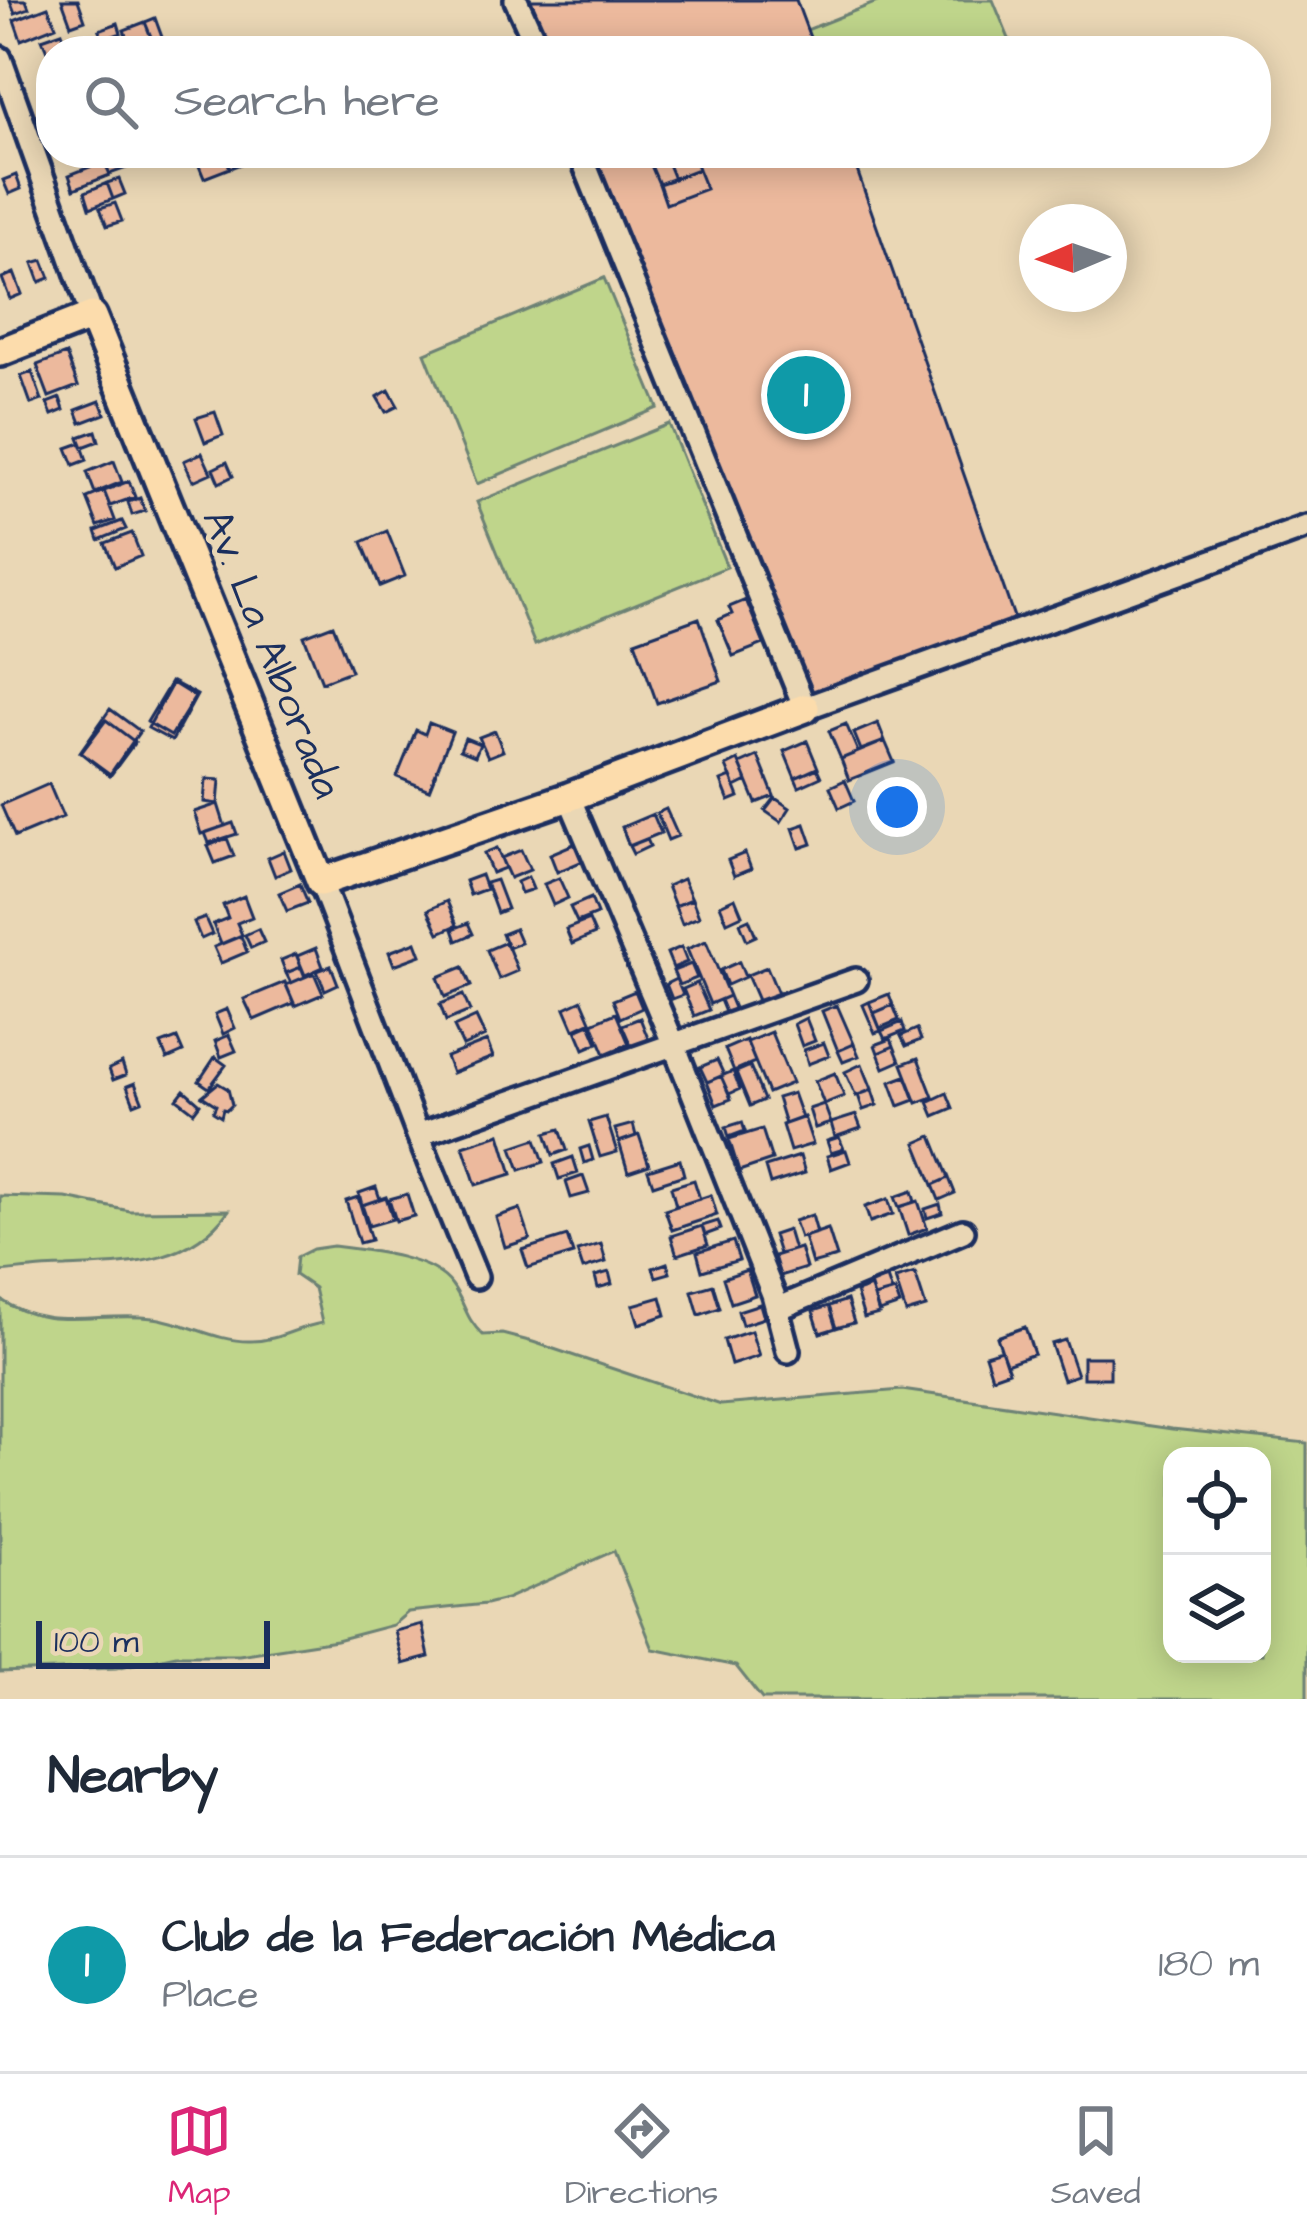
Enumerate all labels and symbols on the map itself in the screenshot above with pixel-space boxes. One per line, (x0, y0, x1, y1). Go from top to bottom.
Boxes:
north arrow (1019, 204, 1127, 312)
pin: 1 (767, 350, 845, 440)
street label: Av. La Alborada (187, 501, 356, 807)
your location (867, 777, 927, 837)
scale bar (36, 1615, 270, 1668)

